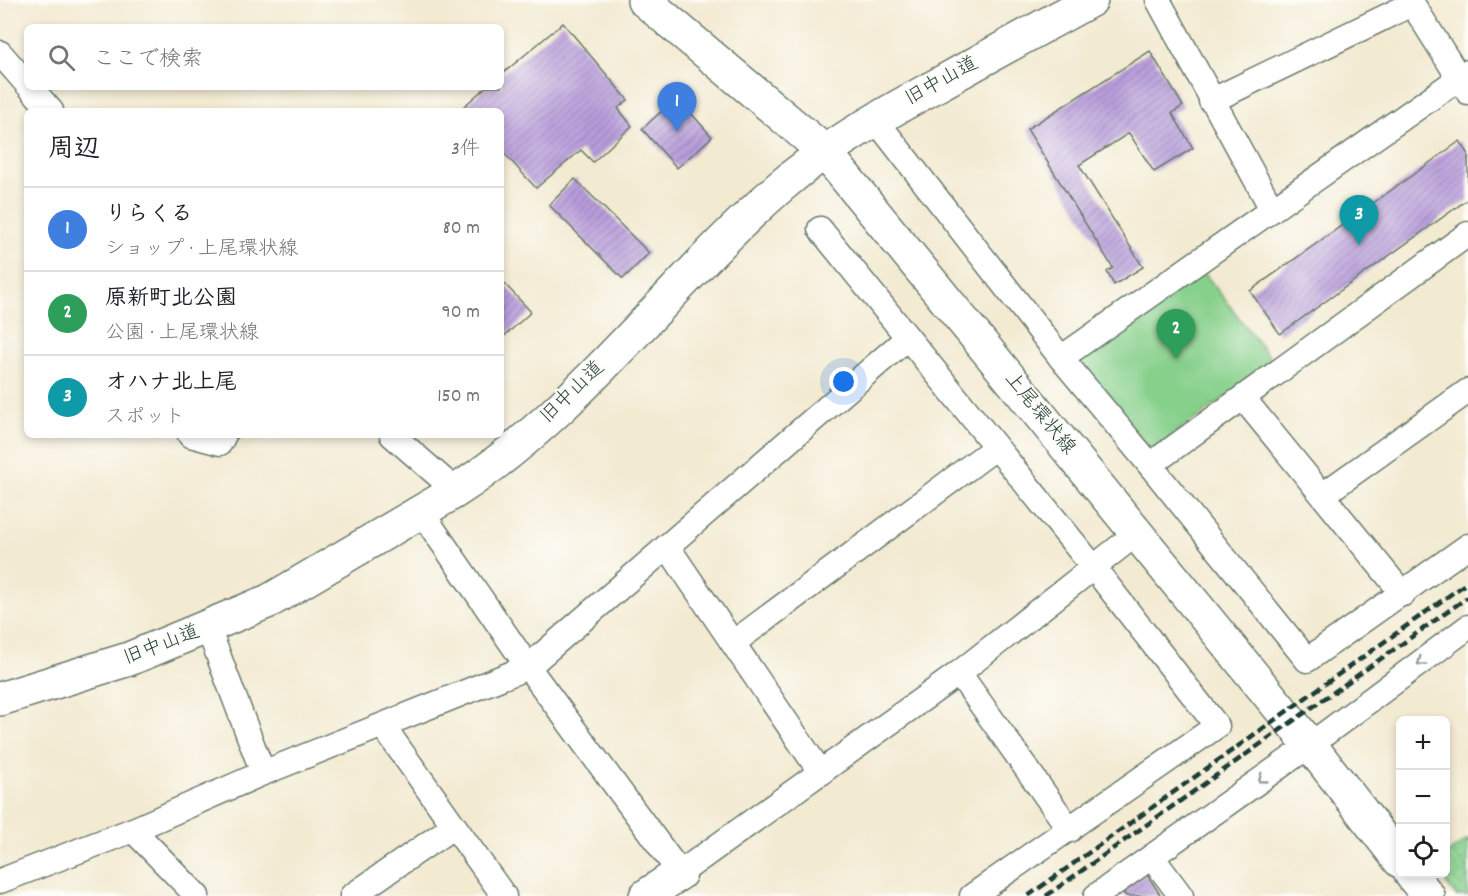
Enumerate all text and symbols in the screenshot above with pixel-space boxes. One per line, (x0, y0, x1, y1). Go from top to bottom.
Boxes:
search box (24, 24, 504, 90)
icon: search (45, 41, 78, 74)
text: ここで検索 (93, 45, 203, 76)
street label: 旧中山道 (900, 50, 984, 114)
pin: 1 (658, 82, 696, 132)
text: 周辺 (48, 132, 100, 169)
text: 3件 (451, 136, 480, 164)
pin: 3 (1340, 196, 1378, 245)
text: りらくる (105, 200, 193, 231)
text: 1 (65, 215, 70, 243)
text: 80 m (443, 215, 480, 243)
text: ショップ · 上尾環状線 (105, 236, 298, 264)
text: 原新町北公園 (105, 284, 237, 315)
text: 2 (63, 299, 72, 327)
text: 90 m (442, 299, 480, 327)
pin: 2 (1156, 310, 1196, 359)
text: 公園 · 上尾環状線 (105, 320, 259, 348)
street label: 旧中山道 (535, 355, 611, 431)
street label: 上尾環状線 (997, 366, 1081, 462)
your location (829, 367, 858, 396)
text: オハナ北上尾 (105, 368, 237, 399)
text: 3 (63, 383, 72, 411)
text: 150 m (437, 383, 480, 411)
text: スポット (105, 404, 185, 432)
street label: 旧中山道 (120, 619, 204, 673)
one-way arrow (1417, 655, 1428, 666)
map controls (1396, 716, 1450, 878)
button: + (1396, 716, 1450, 770)
button: − (1396, 770, 1450, 824)
one-way arrow (1258, 771, 1269, 782)
button: locate (1396, 824, 1450, 878)

